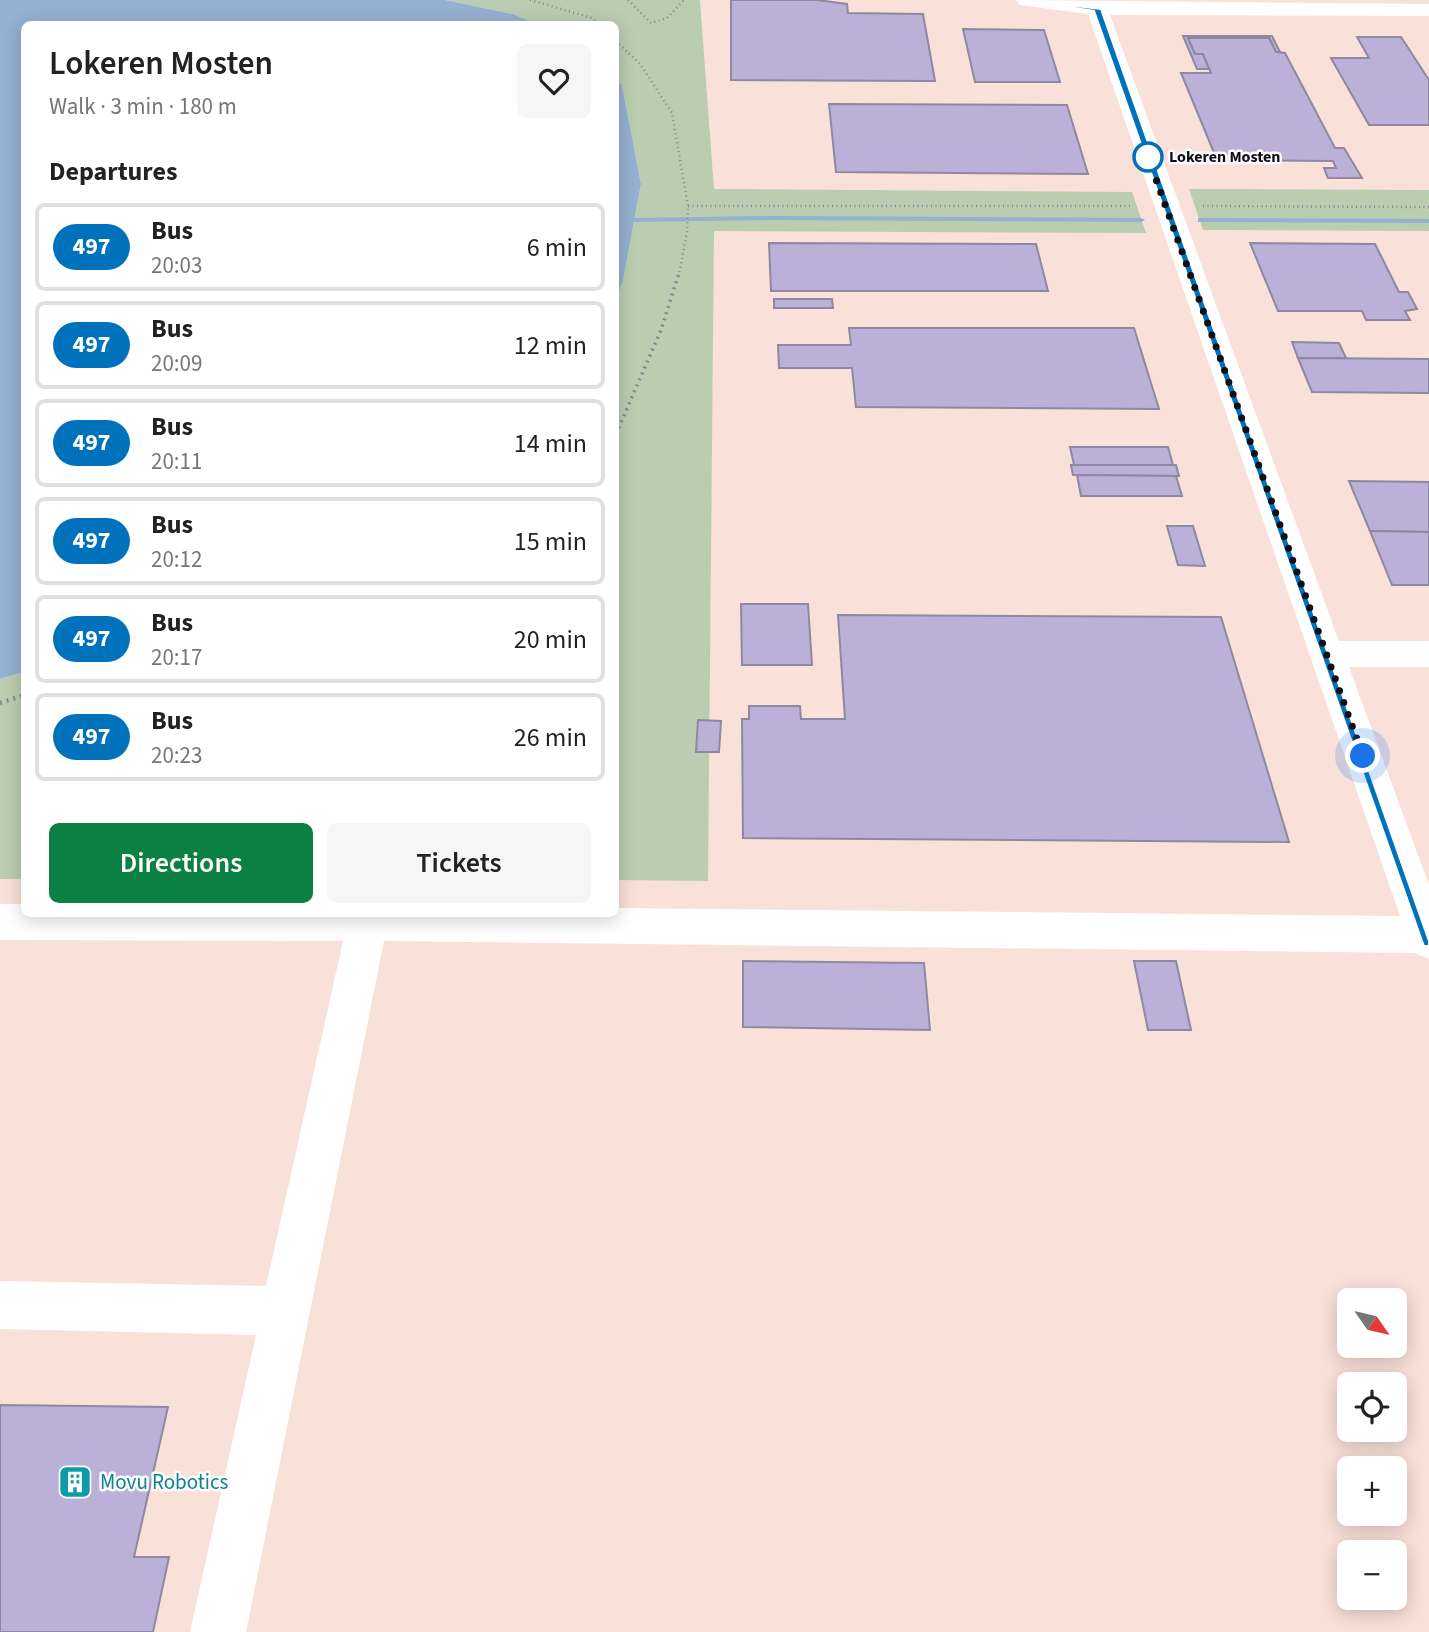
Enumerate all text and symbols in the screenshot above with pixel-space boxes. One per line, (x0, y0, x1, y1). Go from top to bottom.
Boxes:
text: Lokeren Mosten (49, 40, 273, 87)
button: heart (517, 44, 591, 118)
text: Walk · 3 min · 180 m (49, 90, 237, 123)
marker: Lokeren Mosten (1133, 142, 1163, 172)
place label: Lokeren Mosten (1169, 146, 1280, 168)
text: Departures (49, 153, 177, 190)
text: Bus (151, 212, 193, 249)
text: 497 (72, 229, 111, 264)
text: 6 min (527, 229, 587, 266)
text: 20:03 (151, 249, 202, 282)
text: Bus (151, 310, 193, 347)
text: 497 (72, 327, 111, 362)
text: 12 min (514, 327, 587, 364)
text: 20:09 (151, 347, 202, 380)
text: Bus (151, 408, 193, 445)
text: 497 (72, 425, 111, 460)
text: 14 min (514, 425, 587, 462)
text: 20:11 (151, 445, 202, 478)
text: Bus (151, 506, 193, 543)
text: 497 (72, 523, 111, 558)
text: 15 min (514, 523, 587, 560)
text: 20:12 (151, 543, 202, 576)
text: Bus (151, 604, 193, 641)
text: 497 (72, 621, 111, 656)
text: 20 min (514, 621, 587, 658)
text: 20:17 (151, 641, 202, 674)
text: Bus (151, 702, 193, 739)
text: 497 (72, 719, 111, 754)
text: 26 min (514, 719, 587, 756)
your location (1345, 738, 1380, 773)
text: 20:23 (151, 739, 202, 772)
button: Directions (49, 823, 313, 903)
button: Tickets (327, 823, 591, 903)
north arrow (1337, 1288, 1407, 1358)
map controls (1337, 1288, 1407, 1610)
button: locate (1337, 1372, 1407, 1442)
button: + (1337, 1456, 1407, 1526)
building icon: Movu Robotics (56, 1463, 94, 1501)
place label: Movu Robotics (100, 1467, 229, 1497)
button: − (1337, 1540, 1407, 1610)

